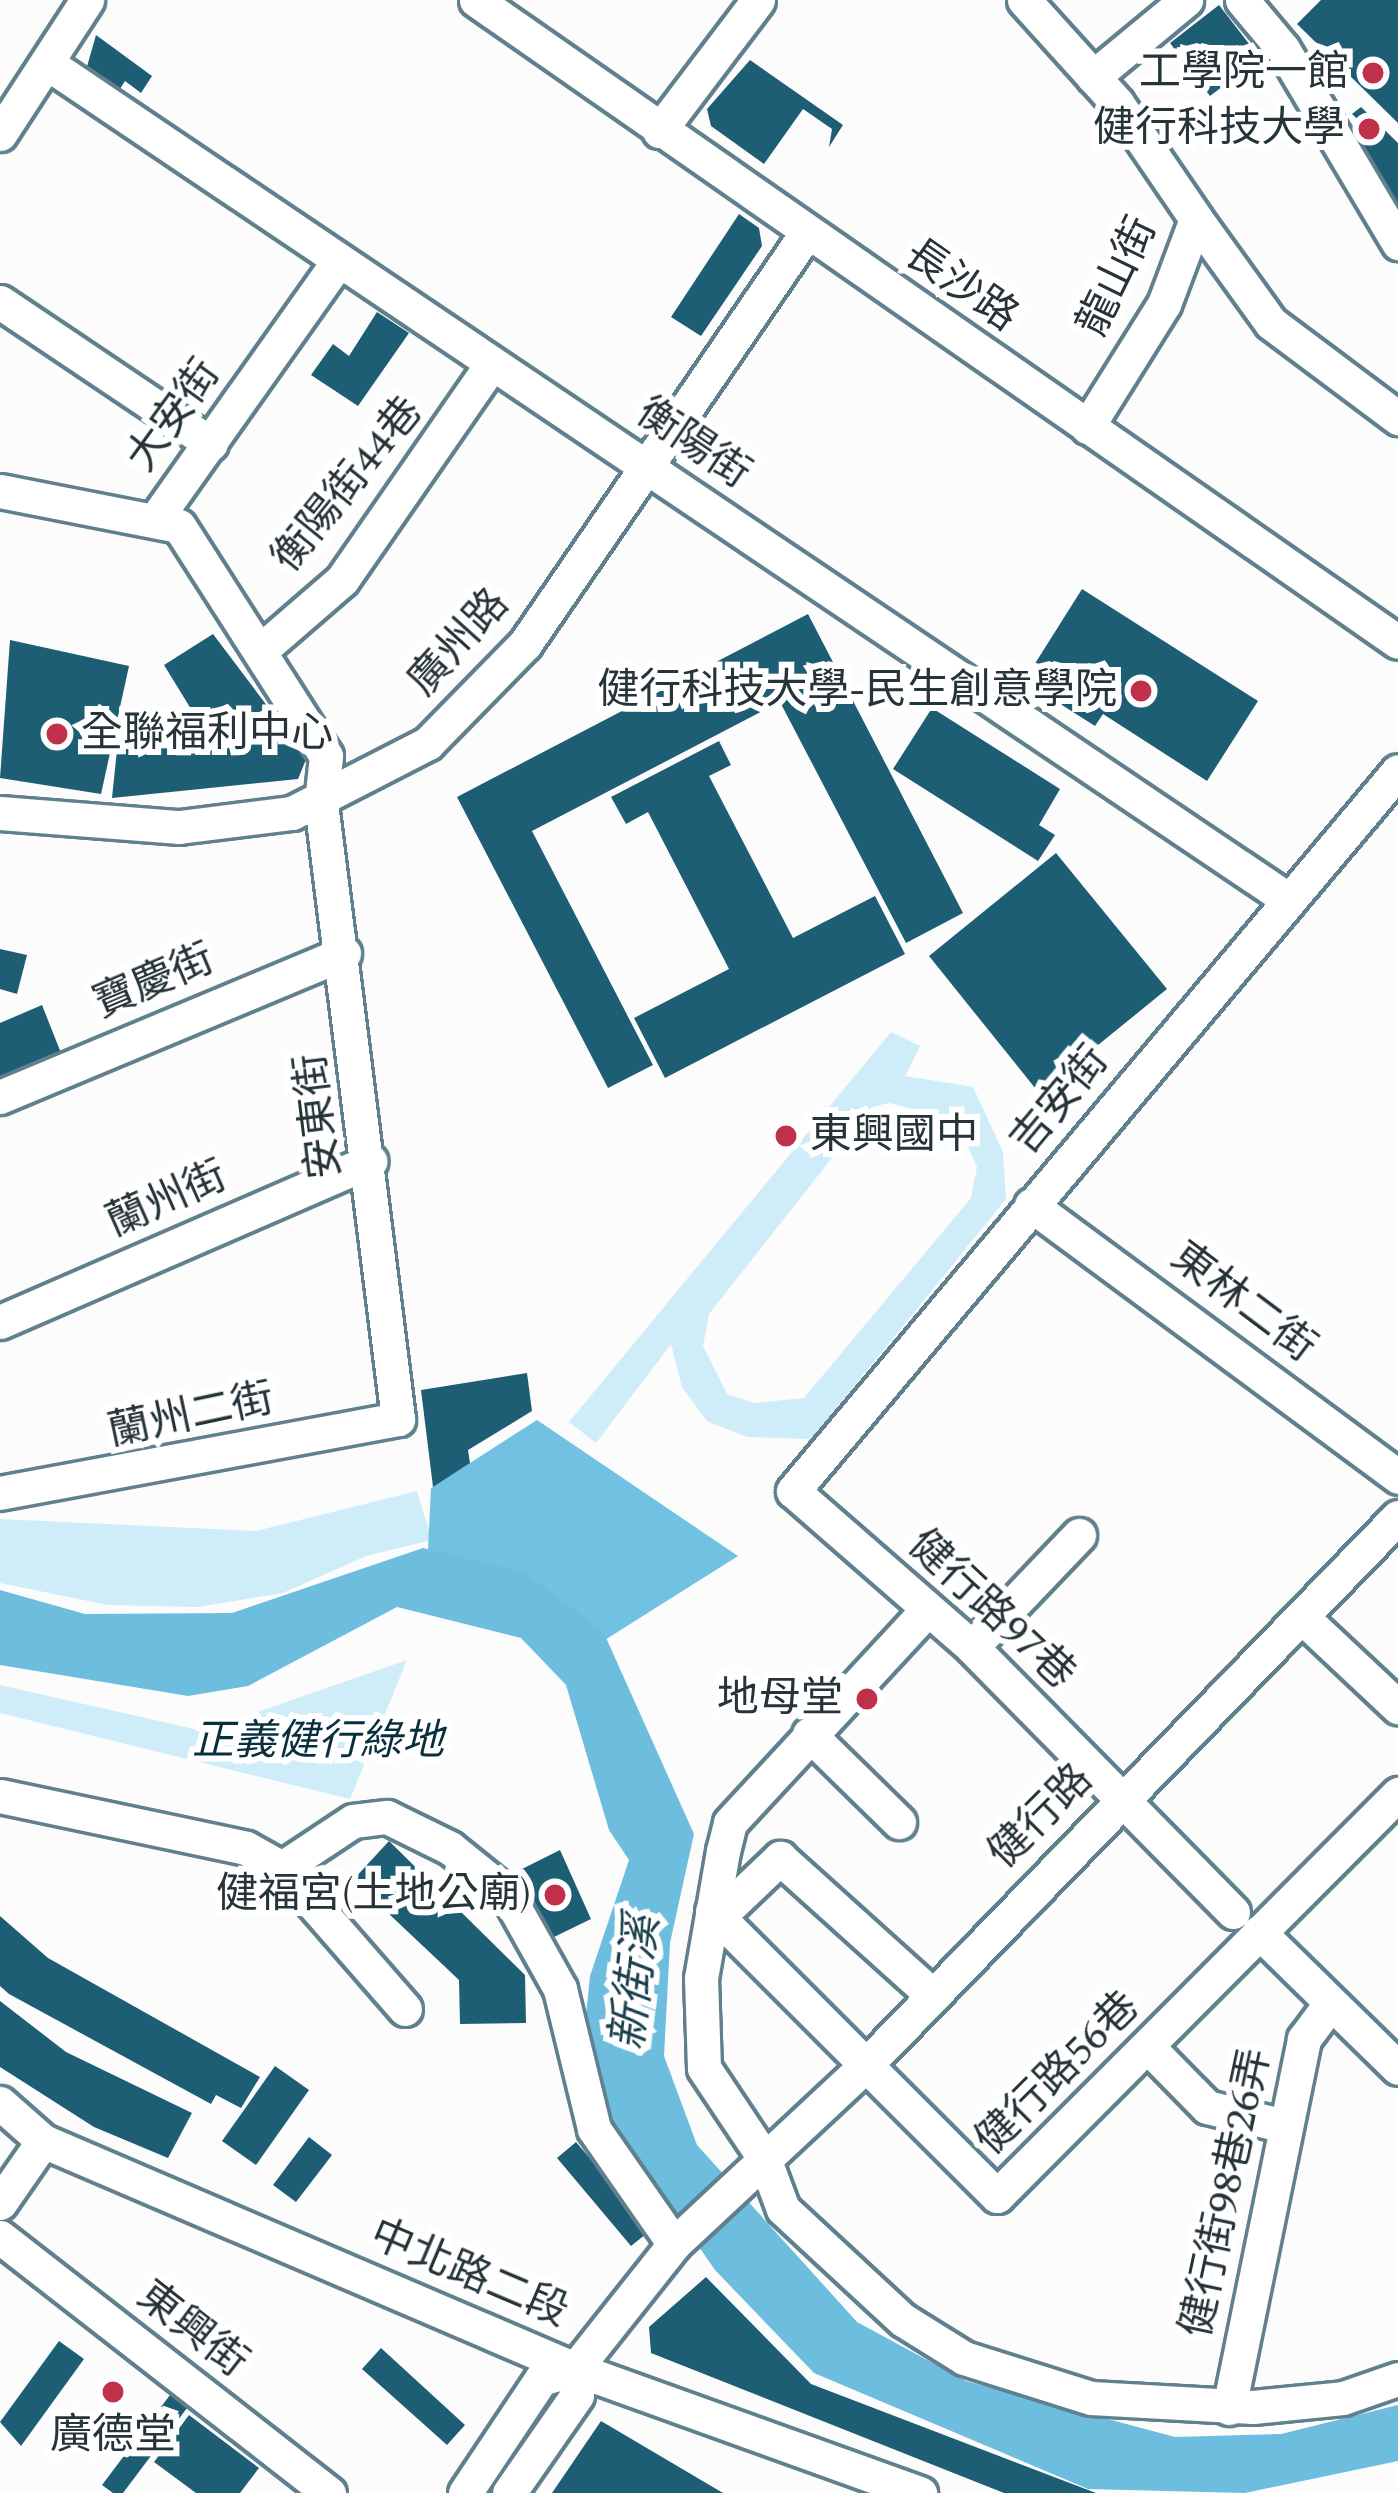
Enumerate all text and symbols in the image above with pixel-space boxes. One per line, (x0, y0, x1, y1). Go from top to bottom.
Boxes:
place label: 工學院一館 (1139, 48, 1349, 98)
marker: 工學院一館 (1360, 60, 1386, 86)
place label: 健行科技大學 (1093, 104, 1345, 154)
marker: 健行科技大學 (1356, 116, 1382, 142)
street label: 龍山街 (1068, 209, 1168, 345)
street label: 長沙路 (895, 229, 1027, 343)
street label: 大安街 (117, 350, 231, 482)
street label: 衡陽街44巷 (262, 388, 434, 582)
street label: 衡陽街 (627, 388, 759, 500)
street label: 廣州路 (398, 579, 520, 707)
place label: 健行科技大學-民生創意學院 (597, 666, 1117, 716)
marker: 健行科技大學-民生創意學院 (1128, 678, 1154, 704)
place label: 全聯福利中心 (81, 709, 333, 759)
marker: 全聯福利中心 (44, 721, 70, 747)
street label: 寶慶街 (86, 934, 222, 1030)
street label: 吉安街 (1000, 1037, 1120, 1165)
street label: 安東街 (286, 1050, 352, 1182)
place label: 東興國中 (810, 1111, 978, 1161)
marker: 東興國中 (773, 1123, 799, 1149)
street label: 蘭州街 (99, 1151, 235, 1249)
street label: 東林二街 (1161, 1232, 1325, 1374)
street label: 蘭州二街 (104, 1374, 278, 1458)
street label: 健行路97巷 (897, 1520, 1085, 1700)
place label: 地母堂 (717, 1674, 843, 1724)
marker: 地母堂 (854, 1686, 880, 1712)
park label: 正義健行綠地 (192, 1717, 444, 1767)
street label: 健行路 (979, 1755, 1103, 1879)
place label: 健福宮(土地公廟) (216, 1870, 531, 1920)
marker: 健福宮(土地公廟) (542, 1882, 568, 1908)
water label: 新街溪 (601, 1913, 671, 2053)
street label: 健行路56巷 (966, 1982, 1150, 2166)
street label: 健行街98巷26弄 (1172, 2044, 1282, 2342)
street label: 中北路二段 (363, 2210, 575, 2338)
street label: 東興街 (127, 2271, 257, 2389)
marker: 廣德堂 (100, 2379, 126, 2405)
place label: 廣德堂 (50, 2411, 176, 2461)

